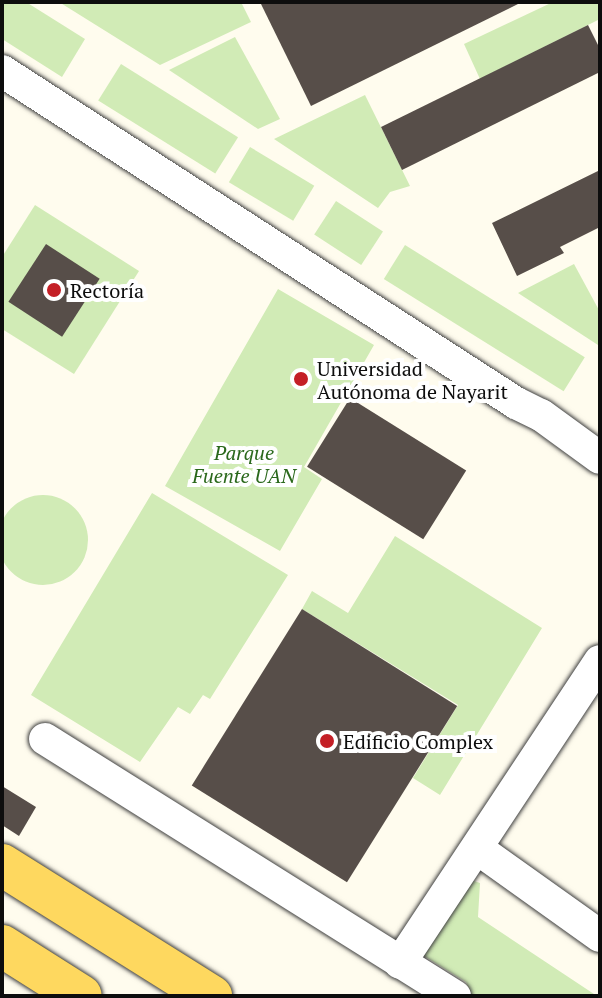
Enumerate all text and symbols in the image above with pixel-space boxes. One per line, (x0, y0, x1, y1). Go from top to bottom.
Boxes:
place label: Rectoría (70, 278, 144, 302)
marker: Rectoría (45, 281, 63, 299)
place label: Universidad Autónoma de Nayarit (317, 356, 508, 403)
marker: Universidad Autónoma de Nayarit (292, 370, 310, 388)
park label: Parque Fuente UAN (192, 441, 296, 488)
place label: Edificio Complex (343, 729, 493, 753)
marker: Edificio Complex (318, 732, 336, 750)

